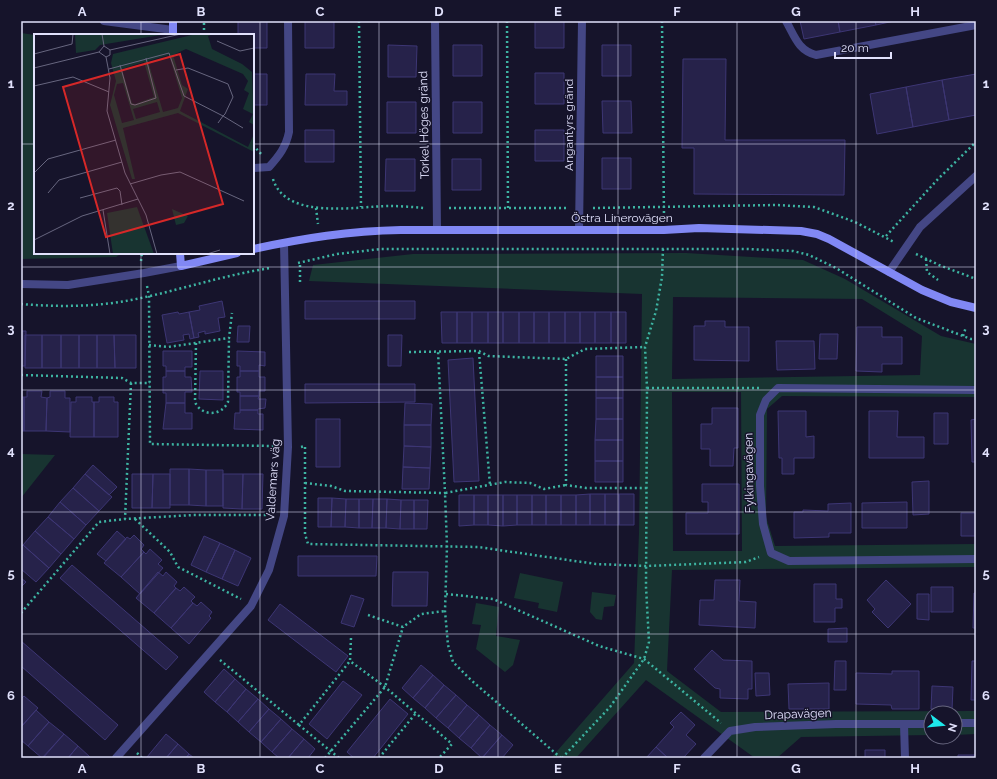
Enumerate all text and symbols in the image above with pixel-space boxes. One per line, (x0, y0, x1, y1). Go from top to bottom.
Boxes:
text: A (78, 4, 87, 19)
text: B (197, 4, 206, 19)
text: C (316, 4, 325, 19)
text: D (434, 4, 444, 19)
text: E (554, 4, 562, 19)
text: F (673, 4, 681, 19)
text: G (791, 4, 801, 19)
text: H (910, 4, 920, 19)
inset map (34, 34, 254, 254)
scale bar (835, 34, 891, 60)
text: 20 m (841, 41, 869, 55)
street label: Torkel Höges gränd (416, 71, 432, 179)
text: 1 (8, 76, 15, 91)
text: 1 (983, 76, 990, 91)
street label: Angantyrs gränd (562, 79, 576, 171)
text: 2 (7, 198, 15, 213)
text: 2 (982, 198, 990, 213)
street label: Östra Linerovägen (571, 211, 673, 225)
text: 3 (7, 321, 15, 336)
text: 3 (982, 321, 990, 336)
street label: Fylkingavägen (741, 433, 757, 513)
street label: Valdemars väg (263, 438, 283, 522)
text: 4 (7, 443, 15, 458)
text: 4 (982, 443, 990, 458)
text: 5 (7, 566, 15, 581)
text: 5 (982, 566, 990, 581)
text: 6 (7, 688, 15, 703)
text: 6 (982, 688, 990, 703)
north arrow (923, 705, 963, 745)
street label: Drapavägen (764, 706, 832, 722)
text: N (945, 722, 960, 733)
text: A (78, 761, 87, 776)
text: B (197, 761, 206, 776)
text: C (316, 761, 325, 776)
text: D (434, 761, 444, 776)
text: E (554, 761, 562, 776)
text: F (673, 761, 681, 776)
text: G (791, 761, 801, 776)
text: H (910, 761, 920, 776)

